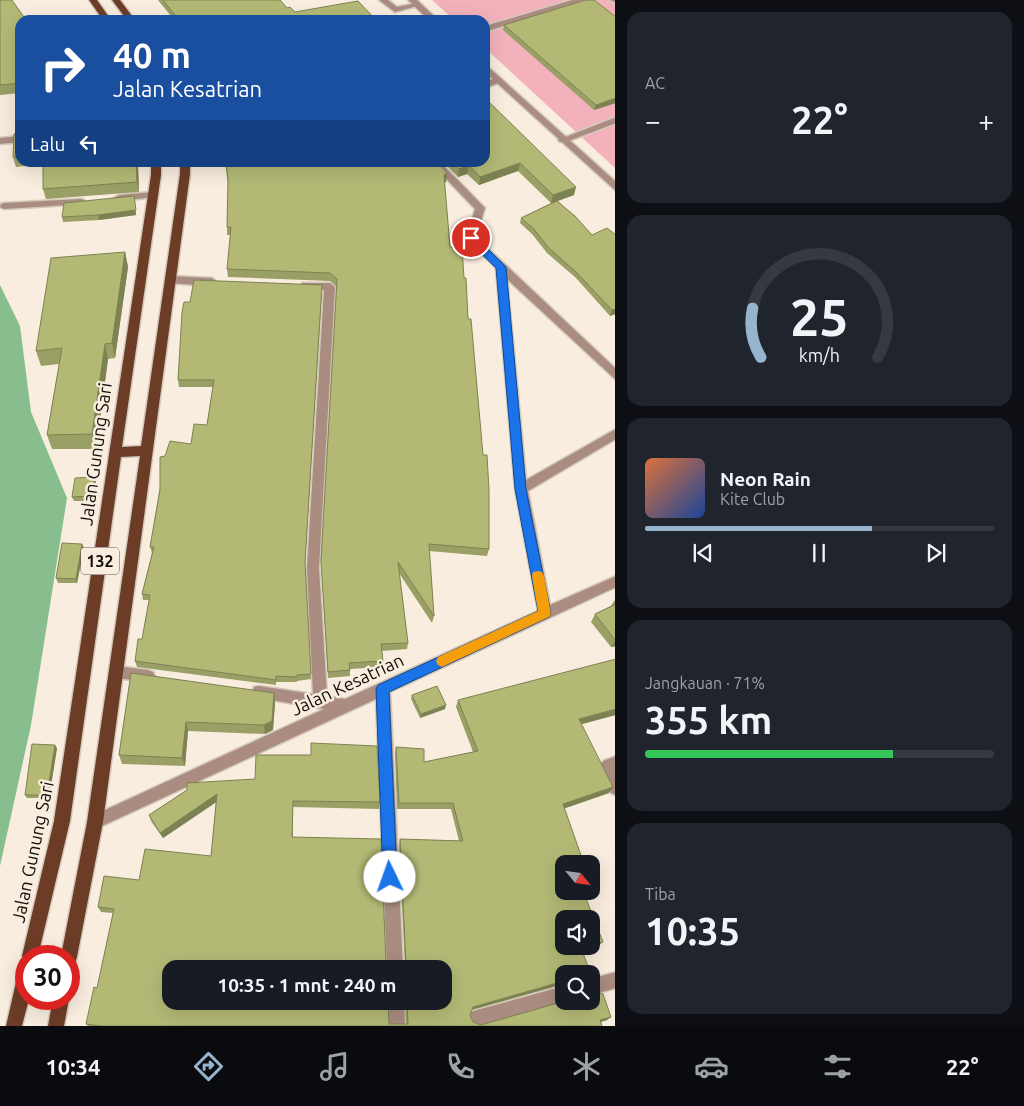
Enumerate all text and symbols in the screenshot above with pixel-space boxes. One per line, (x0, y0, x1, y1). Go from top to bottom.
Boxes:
icon: right (30, 35, 95, 100)
text: 40 m (113, 35, 191, 75)
text: AC (645, 74, 665, 92)
text: Jalan Kesatrian (113, 76, 262, 101)
text: 22° (791, 99, 848, 141)
text: − (645, 105, 661, 136)
text: + (978, 105, 994, 136)
icon: left (75, 130, 103, 158)
text: Lalu (30, 133, 65, 155)
pin (450, 217, 492, 259)
icon: arrive (457, 224, 485, 252)
text: 25 (790, 288, 849, 346)
text: km/h (799, 345, 840, 365)
street label: Jalan Gunung Sari (75, 381, 115, 527)
text: Neon Rain (720, 468, 811, 490)
text: Kite Club (720, 490, 785, 508)
icon: previous (689, 539, 717, 567)
icon: pause (805, 539, 833, 567)
icon: next (922, 539, 950, 567)
road number: 132 (81, 548, 119, 574)
street label: Jalan Kesatrian (287, 649, 407, 719)
text: Jangkauan · 71% (645, 674, 765, 692)
text: 355 km (645, 699, 772, 741)
street label: Jalan Gunung Sari (7, 780, 57, 924)
position arrow (363, 850, 415, 902)
north arrow (555, 855, 600, 900)
map controls (555, 855, 600, 1010)
text: Tiba (645, 885, 676, 903)
button: sound (555, 910, 600, 955)
text: 10:35 (645, 910, 740, 952)
speed limit sign: 30 (15, 945, 80, 1010)
button: search (555, 965, 600, 1010)
text: 10:35 · 1 mnt · 240 m (218, 974, 396, 996)
icon: directions (191, 1049, 226, 1084)
icon: music (317, 1049, 352, 1084)
icon: phone (443, 1049, 478, 1084)
icon: climate (569, 1049, 604, 1084)
icon: car (694, 1049, 729, 1084)
icon: filters (820, 1049, 855, 1084)
text: 10:34 (45, 1054, 100, 1079)
text: 22° (946, 1054, 979, 1079)

